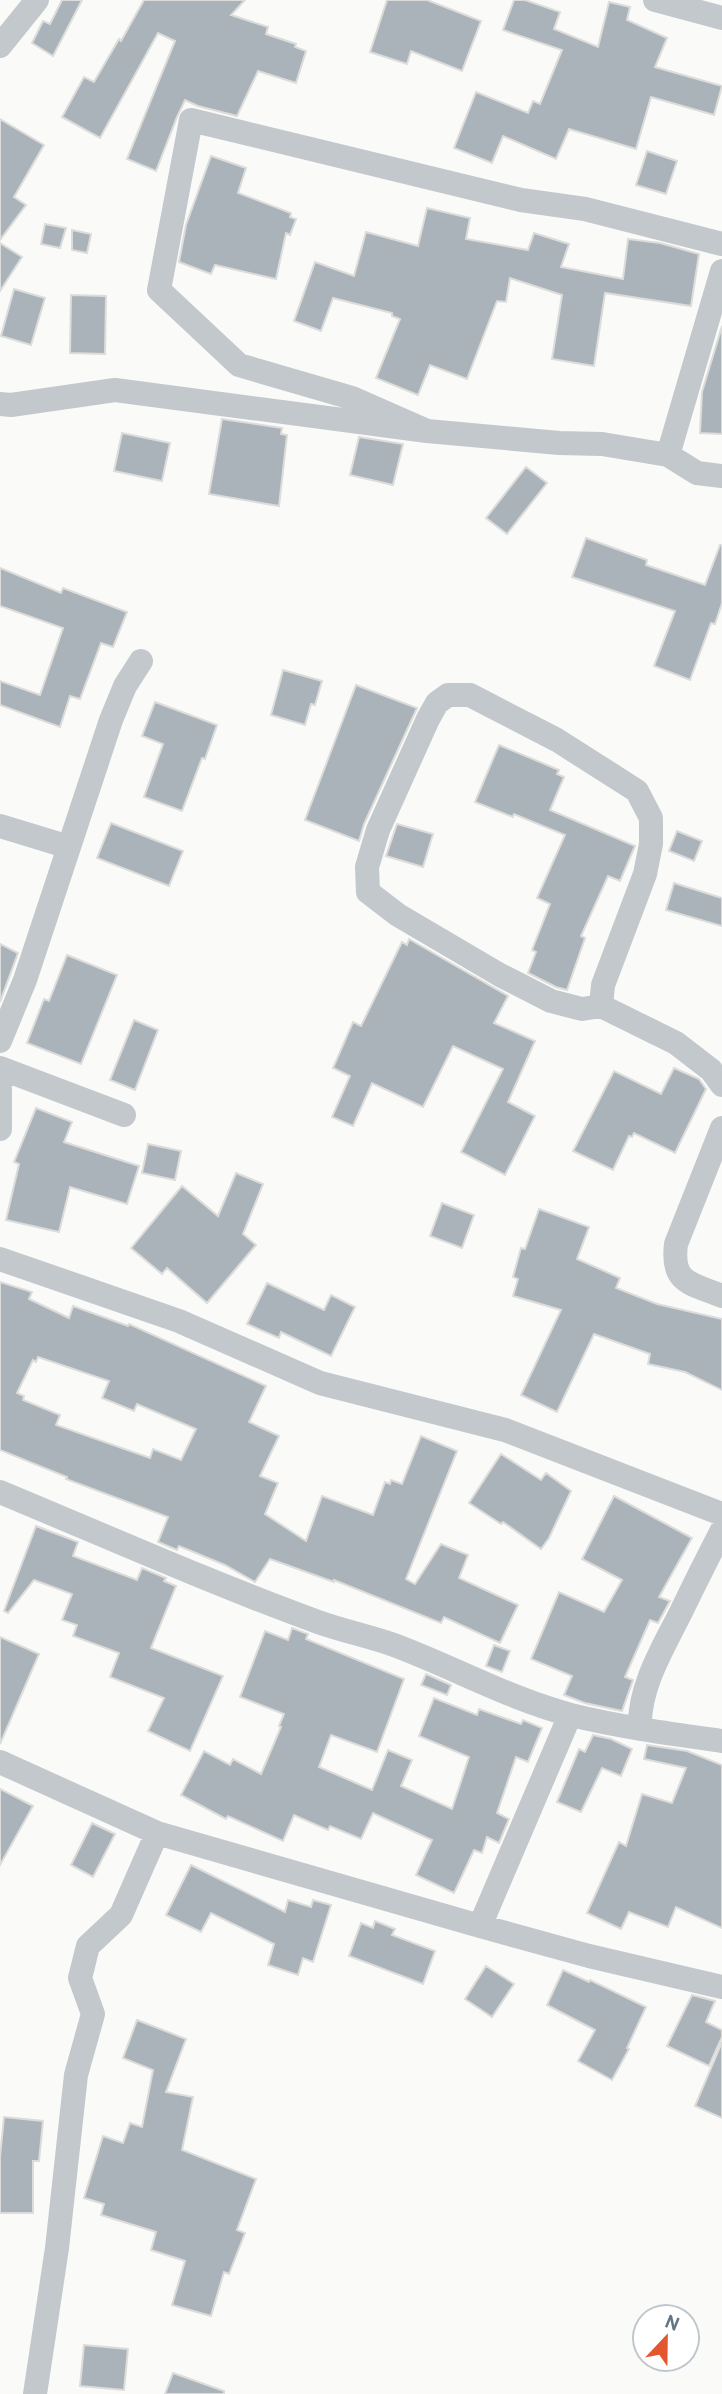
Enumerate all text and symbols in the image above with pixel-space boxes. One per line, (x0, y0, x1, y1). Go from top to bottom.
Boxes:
north arrow (631, 2303, 701, 2373)
text: N (661, 2310, 682, 2338)

